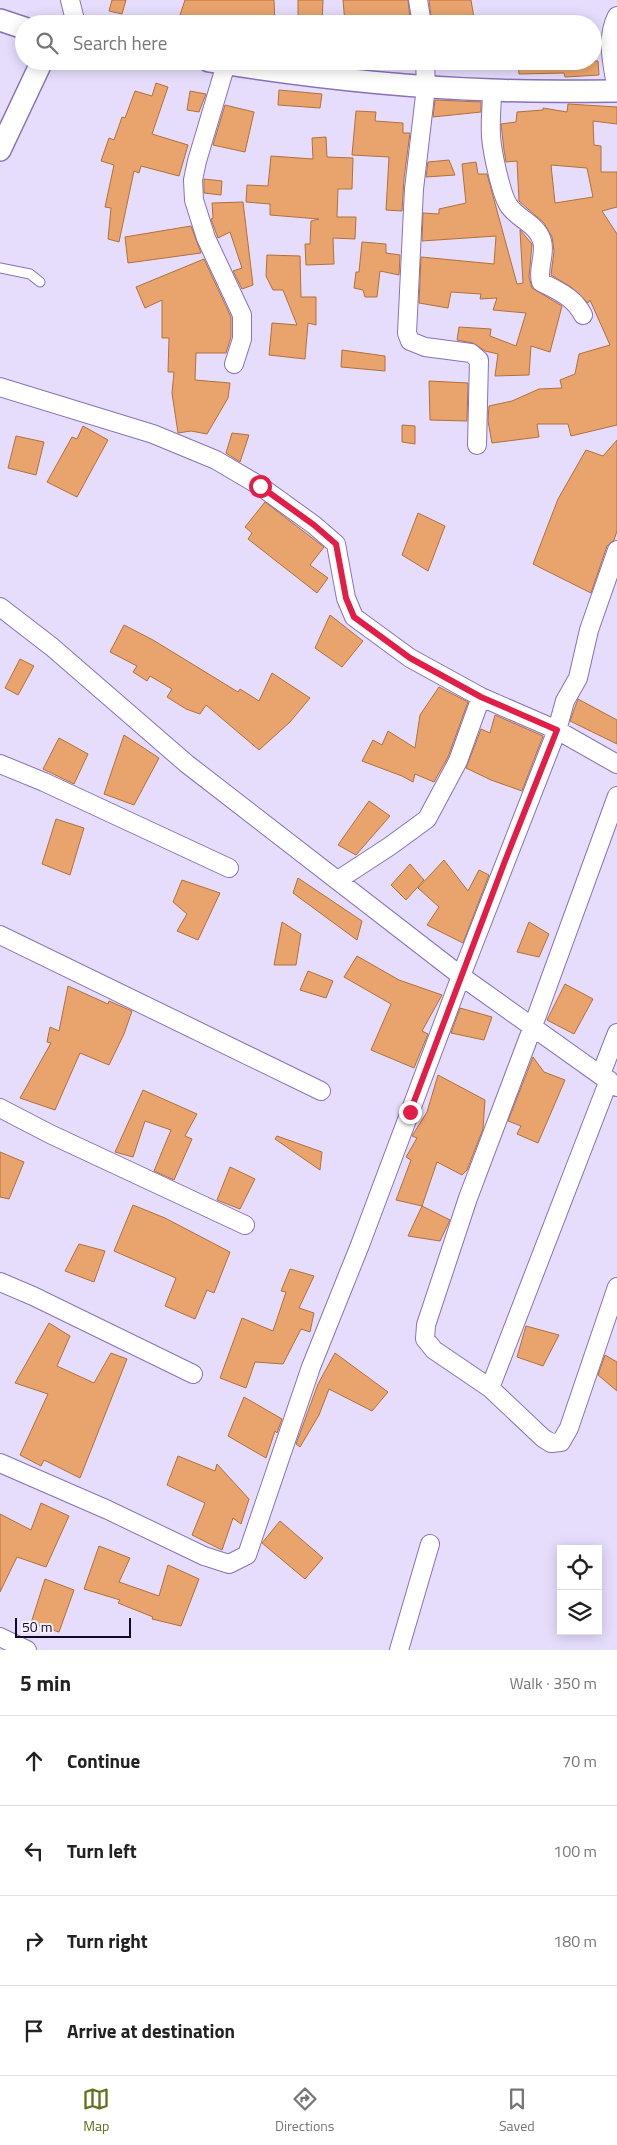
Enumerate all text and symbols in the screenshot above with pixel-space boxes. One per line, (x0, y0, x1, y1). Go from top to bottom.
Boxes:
search box (15, 15, 602, 70)
text: Search here (73, 28, 167, 57)
icon: search (33, 29, 61, 57)
route start (249, 475, 272, 498)
route end (399, 1101, 422, 1124)
map controls (557, 1545, 602, 1635)
button: locate (557, 1545, 602, 1590)
button: layers (557, 1590, 602, 1635)
scale bar (15, 1615, 131, 1638)
text: 50 m (22, 1616, 52, 1637)
text: 5 min (20, 1667, 71, 1699)
text: Walk · 350 m (509, 1671, 597, 1695)
text: Continue (67, 1746, 140, 1775)
icon: ahead (20, 1747, 48, 1775)
text: 70 m (562, 1749, 597, 1773)
text: Turn left (67, 1836, 137, 1865)
icon: left (20, 1837, 48, 1865)
text: 100 m (553, 1839, 597, 1863)
text: Turn right (67, 1926, 148, 1955)
icon: right (20, 1927, 48, 1955)
text: 180 m (553, 1929, 597, 1953)
text: Arrive at destination (67, 2016, 235, 2045)
icon: arrive (20, 2017, 48, 2045)
tab: Map (82, 2085, 110, 2136)
tab: Directions (275, 2085, 334, 2136)
tab: Saved (499, 2085, 535, 2136)

